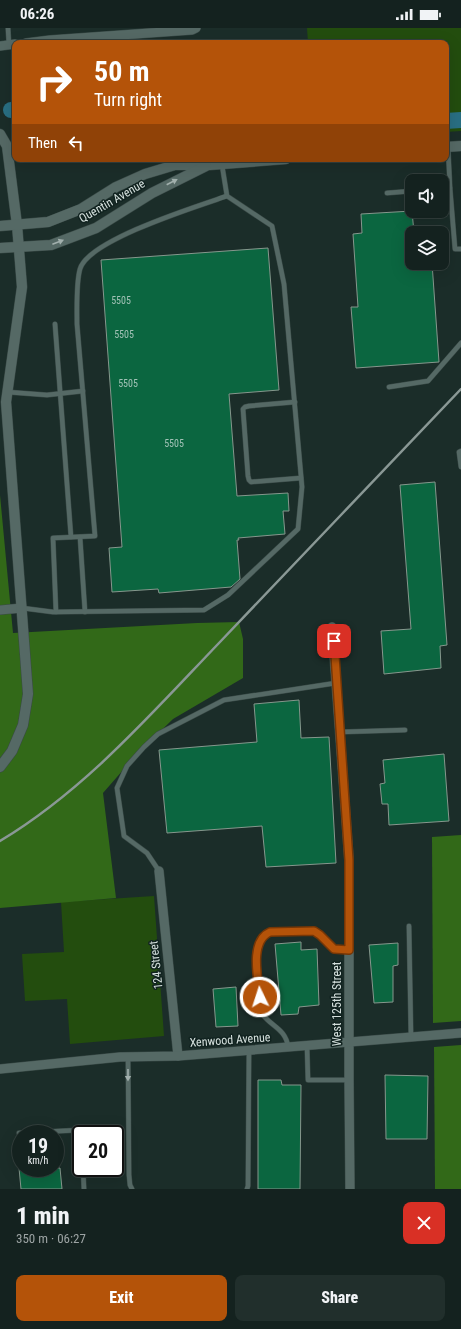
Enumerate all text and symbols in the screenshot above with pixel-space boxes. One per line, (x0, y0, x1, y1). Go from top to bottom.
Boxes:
text: 06:26 (20, 5, 54, 23)
text: 50 m (94, 55, 150, 88)
icon: right (28, 56, 80, 108)
text: Turn right (94, 89, 162, 110)
icon: left (65, 132, 87, 154)
text: Then (28, 134, 57, 152)
map controls (405, 174, 449, 270)
button: sound (405, 174, 449, 218)
street label: Quentin Avenue (77, 176, 148, 226)
one-way arrow (167, 179, 178, 185)
button: layers (405, 226, 449, 270)
one-way arrow (52, 239, 64, 245)
house number: 5505 (111, 295, 131, 306)
house number: 5505 (114, 329, 134, 340)
house number: 5505 (118, 378, 138, 389)
house number: 5505 (164, 438, 184, 449)
pin (317, 624, 351, 658)
icon: arrive (323, 630, 345, 652)
street label: 124 Street (146, 940, 166, 990)
street label: West 125th Street (330, 961, 344, 1046)
position arrow (239, 976, 281, 1018)
street label: Xenwood Avenue (189, 1030, 271, 1050)
one-way arrow (125, 1069, 131, 1082)
speed limit sign: 20 (72, 1125, 124, 1177)
text: 19 (28, 1134, 48, 1158)
text: km/h (28, 1155, 48, 1166)
text: 1 min (16, 1202, 70, 1230)
button: close (403, 1202, 445, 1244)
text: 350 m · 06:27 (16, 1231, 86, 1246)
button: Exit (16, 1275, 227, 1321)
button: Share (235, 1275, 445, 1321)

